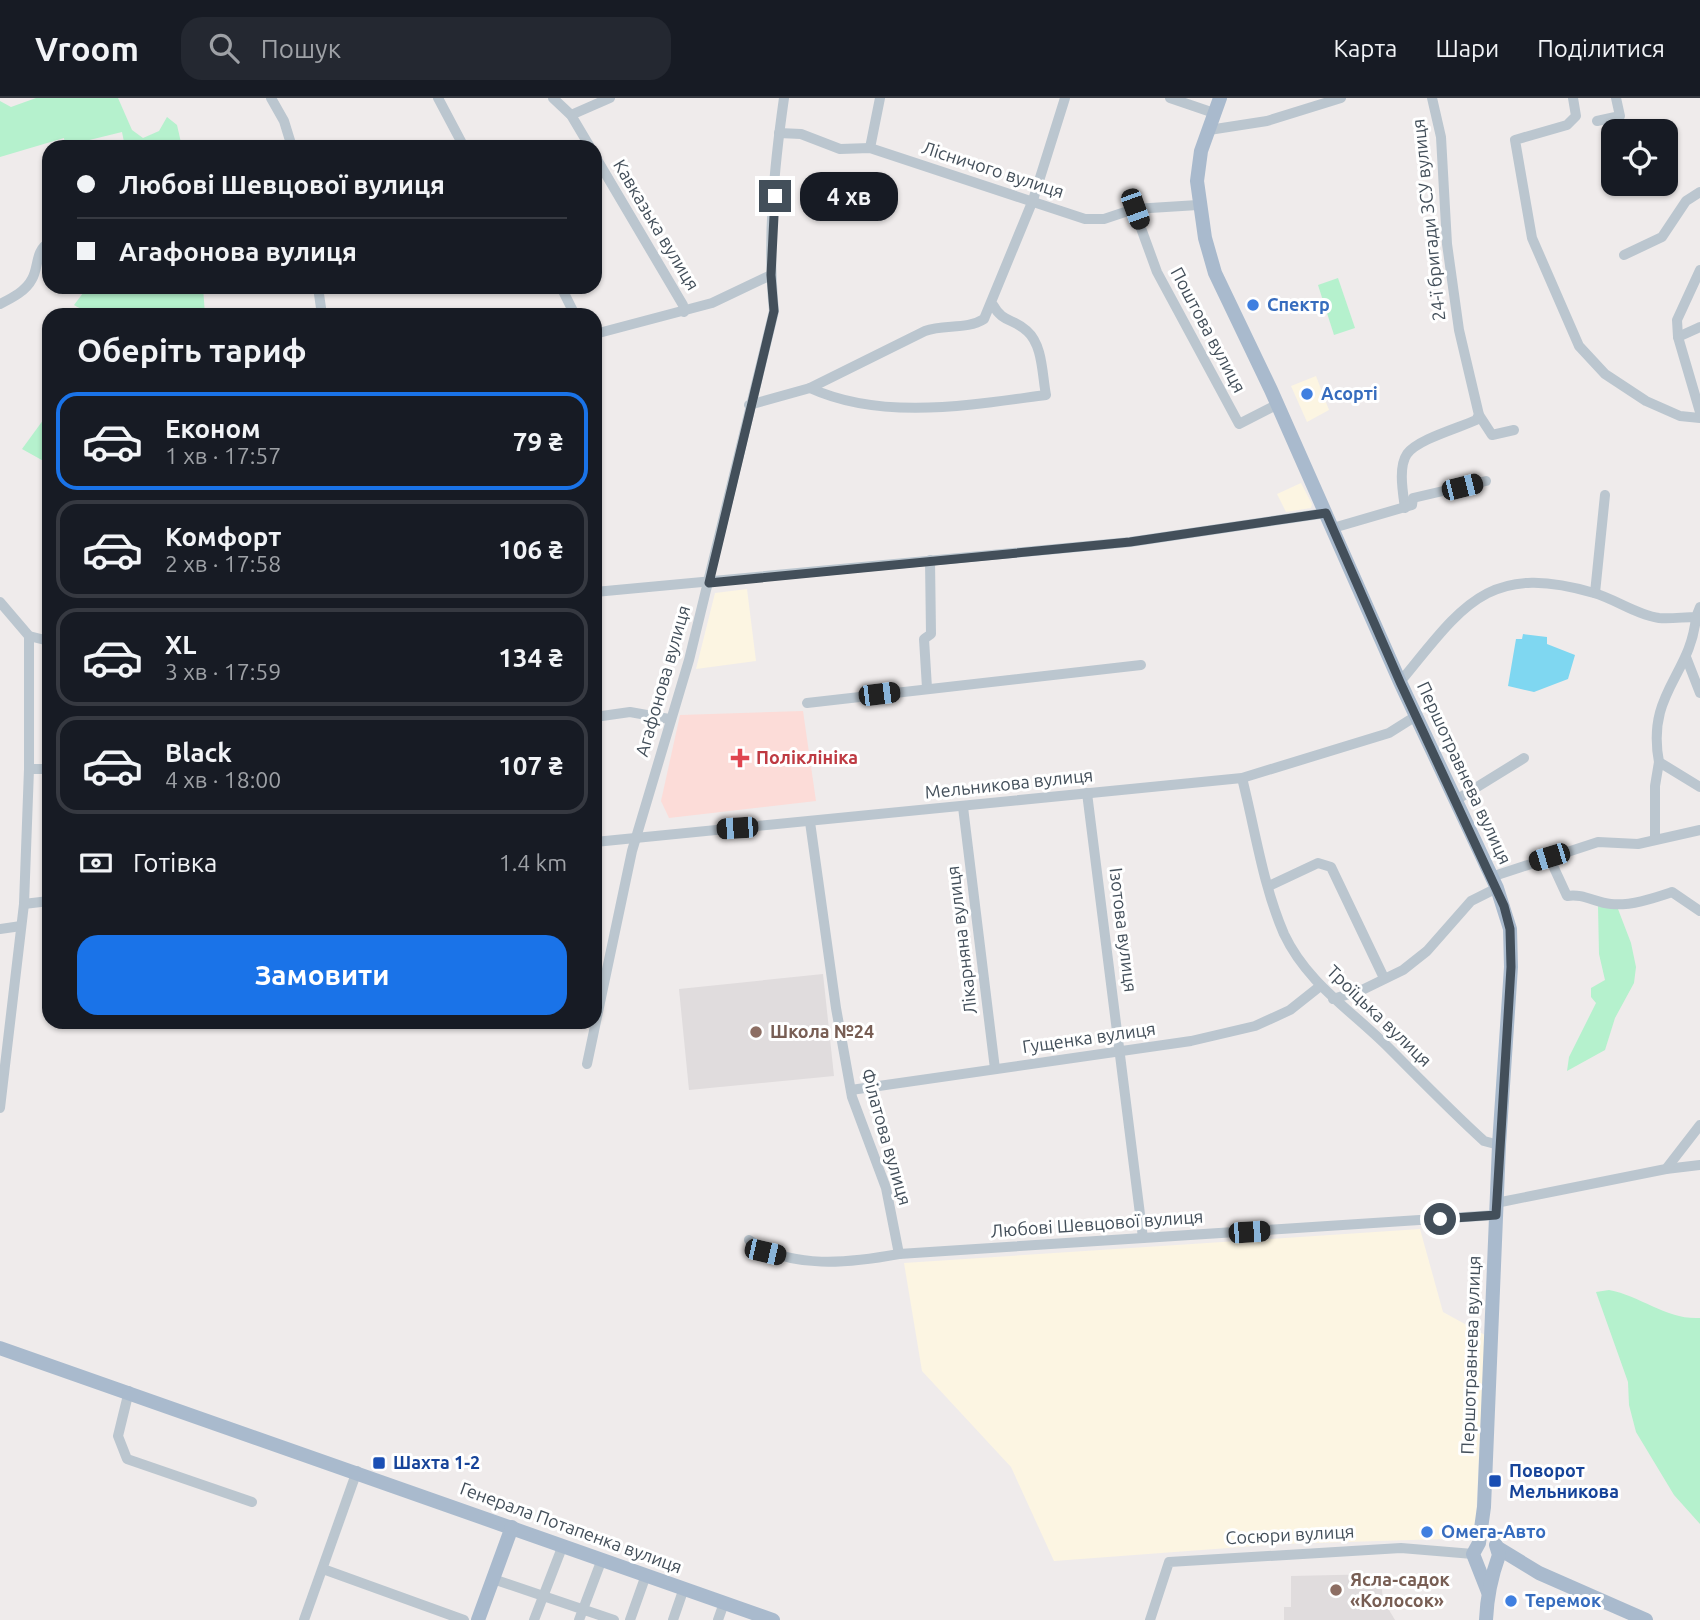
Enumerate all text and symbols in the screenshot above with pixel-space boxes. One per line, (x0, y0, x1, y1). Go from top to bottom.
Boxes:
search box (181, 17, 671, 80)
icon: search (205, 29, 243, 67)
text: Vroom (35, 30, 139, 67)
text: Пошук (261, 34, 341, 63)
text: Карта (1333, 35, 1397, 62)
text: Шари (1435, 35, 1499, 62)
text: Поділитися (1537, 35, 1665, 62)
street label: 24-ї бригади ЗСУ вулиця (1407, 118, 1449, 322)
map controls (1601, 119, 1678, 196)
button: locate (1601, 119, 1678, 196)
street label: Лісничого вулиця (920, 137, 1067, 201)
street label: Кавказька вулиця (610, 156, 704, 293)
text: Любові Шевцової вулиця (119, 170, 445, 199)
callout: 4 хв (800, 172, 898, 220)
route end (759, 180, 791, 212)
text: 4 хв (827, 184, 871, 209)
car (1118, 186, 1153, 232)
text: Агафонова вулиця (119, 237, 357, 266)
street label: Поштова вулиця (1167, 263, 1250, 396)
place label: Спектр (1267, 294, 1330, 314)
marker: Спектр (1245, 297, 1261, 313)
text: Оберіть тариф (77, 332, 307, 368)
place label: Асорті (1321, 383, 1378, 403)
marker: Асорті (1299, 386, 1315, 402)
icon: car (81, 410, 144, 473)
text: Економ (165, 414, 261, 443)
text: 79 ₴ (513, 427, 563, 456)
text: 1 хв · 17:57 (165, 443, 281, 468)
car (1440, 472, 1485, 502)
icon: car (81, 518, 144, 581)
text: Комфорт (165, 522, 281, 551)
text: 106 ₴ (498, 535, 563, 564)
text: 2 хв · 17:58 (165, 551, 281, 576)
street label: Агафонова вулиця (631, 603, 693, 759)
icon: car (81, 626, 144, 689)
text: XL (165, 630, 196, 659)
text: 134 ₴ (498, 643, 563, 672)
text: 3 хв · 17:59 (165, 659, 281, 684)
street label: Першотравнева вулиця (1414, 678, 1516, 867)
car (857, 681, 902, 707)
icon: car (81, 734, 144, 797)
text: Black (165, 738, 232, 767)
place label: Поліклініка (756, 747, 858, 767)
marker: Поліклініка (730, 748, 750, 768)
text: 107 ₴ (498, 751, 563, 780)
street label: Мельникова вулиця (924, 764, 1094, 802)
text: 4 хв · 18:00 (165, 767, 281, 792)
car (716, 816, 759, 840)
car (1526, 841, 1573, 873)
icon: cash (77, 844, 115, 882)
text: Готівка (133, 848, 217, 877)
text: 1.4 km (499, 850, 567, 875)
street label: Лікарняна вулиця (942, 865, 980, 1016)
street label: Ізотова вулиця (1106, 867, 1142, 993)
button: Замовити (77, 935, 567, 1015)
street label: Троїцька вулиця (1323, 960, 1436, 1070)
street label: Гущенка вулиця (1021, 1018, 1157, 1056)
place label: Школа №24 (770, 1021, 874, 1041)
marker: Школа №24 (748, 1024, 764, 1040)
street label: Філатова вулиця (858, 1066, 916, 1207)
route start (1424, 1203, 1456, 1235)
street label: Любові Шевцової вулиця (990, 1206, 1204, 1240)
car (1228, 1220, 1271, 1244)
car (743, 1237, 788, 1267)
street label: Першотравнева вулиця (1457, 1255, 1483, 1455)
place label: Шахта 1-2 (393, 1452, 480, 1472)
marker: Шахта 1-2 (371, 1455, 387, 1471)
place label: Поворот Мельникова (1509, 1460, 1619, 1501)
marker: Поворот Мельникова (1487, 1473, 1503, 1489)
street label: Генерала Потапенка вулиця (458, 1478, 685, 1577)
street label: Сосюри вулиця (1225, 1521, 1355, 1547)
place label: Омега-Авто (1441, 1521, 1546, 1541)
marker: Омега-Авто (1419, 1524, 1435, 1540)
place label: Ясла-садок «Колосок» (1350, 1569, 1451, 1610)
marker: Ясла-садок «Колосок» (1328, 1582, 1344, 1598)
place label: Теремок (1525, 1590, 1602, 1610)
marker: Теремок (1503, 1593, 1519, 1609)

